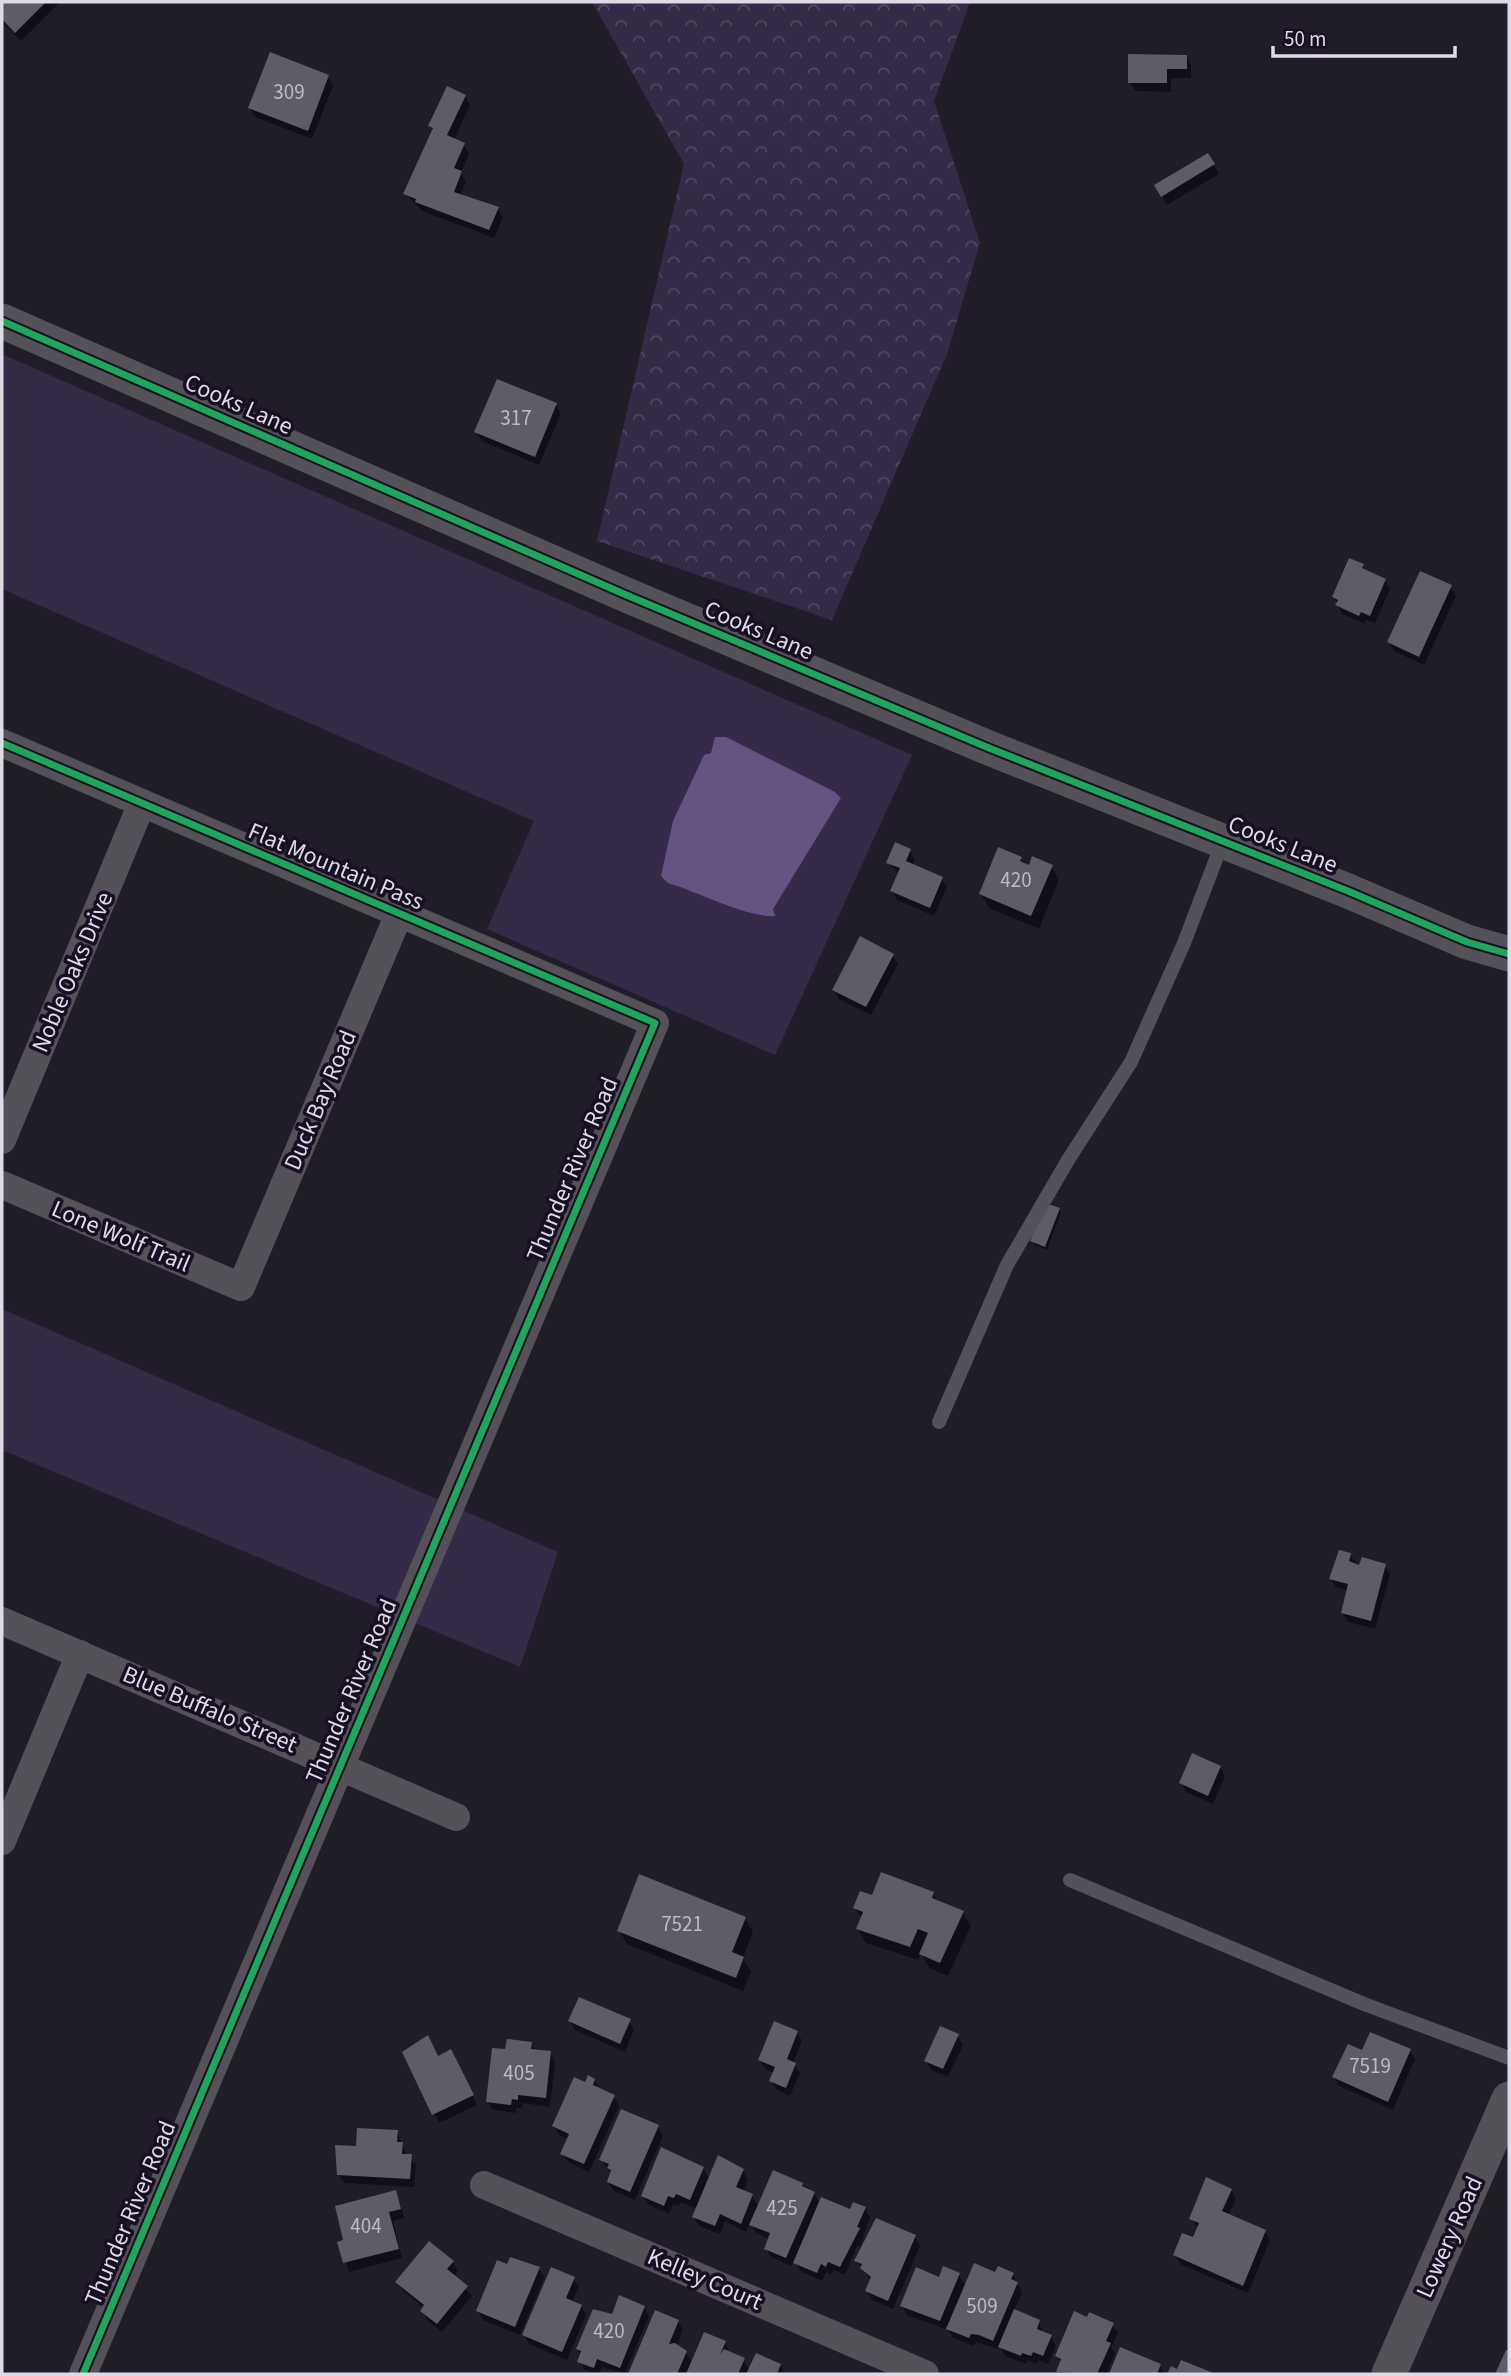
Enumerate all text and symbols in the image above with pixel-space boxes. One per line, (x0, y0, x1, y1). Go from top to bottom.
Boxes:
scale bar (1273, 14, 1455, 58)
text: 50 m (1284, 24, 1326, 54)
house number: 309 (273, 77, 305, 107)
street label: Cooks Lane (179, 365, 299, 444)
house number: 317 (500, 403, 532, 433)
street label: Cooks Lane (699, 592, 819, 669)
street label: Cooks Lane (1223, 807, 1343, 882)
street label: Flat Mountain Pass (243, 814, 429, 919)
house number: 420 (1000, 865, 1032, 895)
street label: Noble Oaks Drive (23, 886, 122, 1058)
street label: Duck Bay Road (275, 1025, 366, 1176)
street label: Thunder River Road (518, 1071, 627, 1267)
street label: Lone Wolf Trail (46, 1192, 196, 1281)
street label: Thunder River Road (297, 1593, 406, 1789)
street label: Blue Buffalo Street (117, 1657, 303, 1762)
house number: 7521 (661, 1909, 703, 1939)
house number: 7519 (1349, 2051, 1391, 2081)
house number: 405 (503, 2058, 535, 2088)
street label: Thunder River Road (76, 2115, 185, 2311)
street label: Lowery Road (1407, 2171, 1492, 2304)
house number: 425 (766, 2193, 798, 2223)
house number: 404 (350, 2211, 382, 2241)
street label: Kelley Court (642, 2239, 768, 2319)
house number: 509 (966, 2291, 998, 2321)
house number: 420 (593, 2316, 625, 2346)

